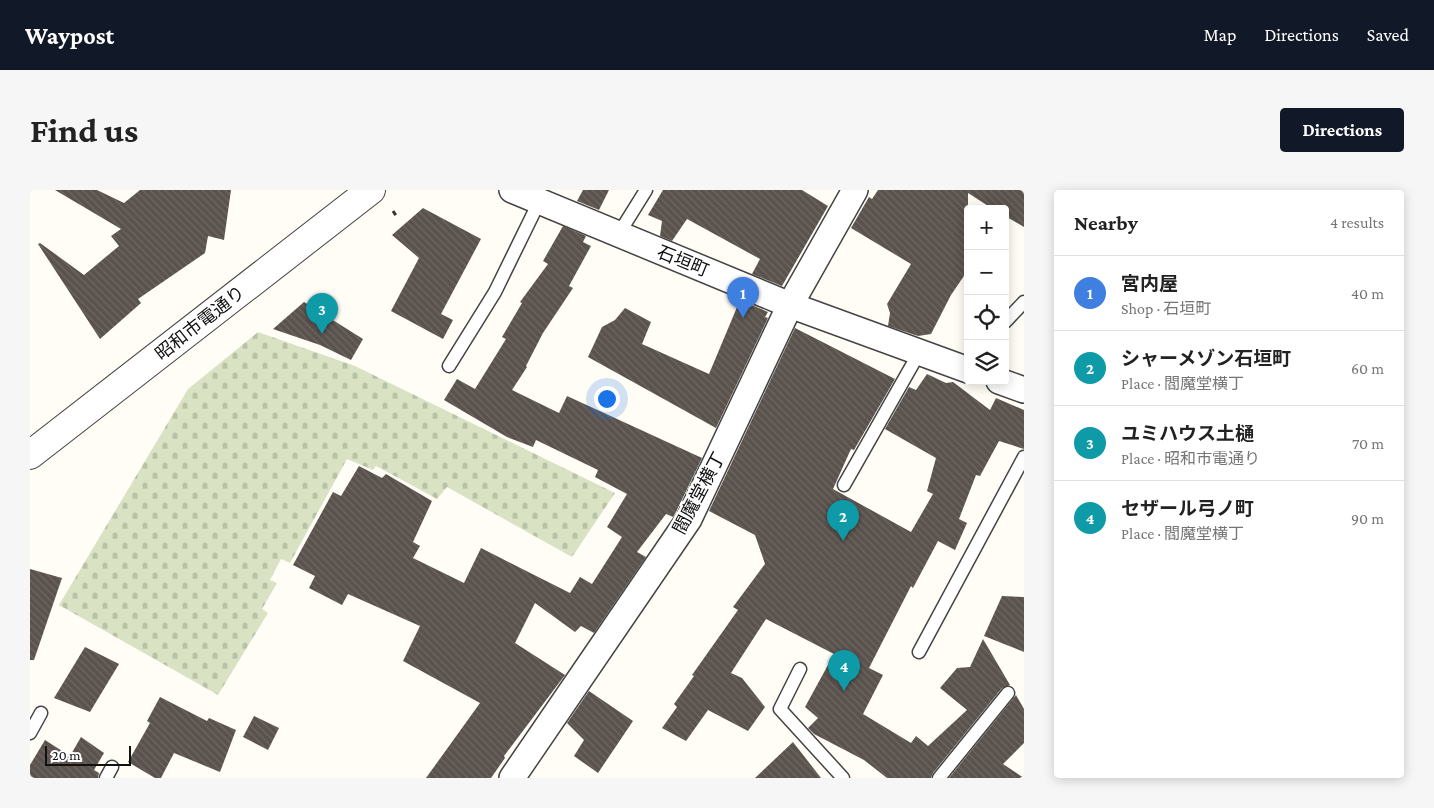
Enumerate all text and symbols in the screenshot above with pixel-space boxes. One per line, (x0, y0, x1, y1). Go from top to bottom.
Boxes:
text: Waypost (25, 22, 114, 49)
text: Map (1204, 25, 1236, 45)
text: Directions (1264, 25, 1339, 45)
text: Saved (1367, 25, 1409, 45)
button: Directions (1280, 108, 1404, 152)
text: Find us (30, 111, 138, 150)
map controls (964, 205, 1009, 385)
button: + (964, 205, 1009, 250)
text: Nearby (1074, 211, 1138, 235)
text: 4 results (1330, 214, 1384, 231)
street label: 石垣町 (654, 242, 712, 280)
button: − (964, 250, 1009, 295)
text: 宮内屋 (1121, 273, 1178, 294)
pin: 1 (727, 277, 759, 318)
street label: 昭和市電通り (151, 282, 249, 364)
text: 1 (1087, 285, 1093, 302)
text: 40 m (1351, 285, 1384, 302)
pin: 3 (306, 293, 338, 334)
button: locate (964, 295, 1009, 340)
text: Shop · 石垣町 (1121, 300, 1211, 317)
button: layers (964, 340, 1009, 385)
text: シャーメゾン石垣町 (1121, 348, 1291, 369)
text: 2 (1086, 360, 1094, 377)
text: 60 m (1351, 360, 1384, 377)
text: Place · 閻魔堂横丁 (1121, 375, 1244, 392)
your location (594, 386, 620, 412)
text: ユミハウス土樋 (1121, 423, 1254, 444)
text: 3 (1086, 435, 1094, 452)
text: 70 m (1352, 435, 1384, 452)
street label: 閻魔堂横丁 (669, 449, 729, 537)
text: Place · 昭和市電通り (1121, 450, 1260, 467)
text: セザール弓ノ町 (1121, 498, 1254, 519)
pin: 2 (827, 500, 859, 541)
text: 4 (1086, 510, 1094, 527)
text: 90 m (1351, 510, 1384, 527)
text: Place · 閻魔堂横丁 (1121, 525, 1244, 542)
pin: 4 (828, 650, 860, 691)
scale bar (45, 743, 131, 766)
text: 20 m (52, 747, 80, 763)

